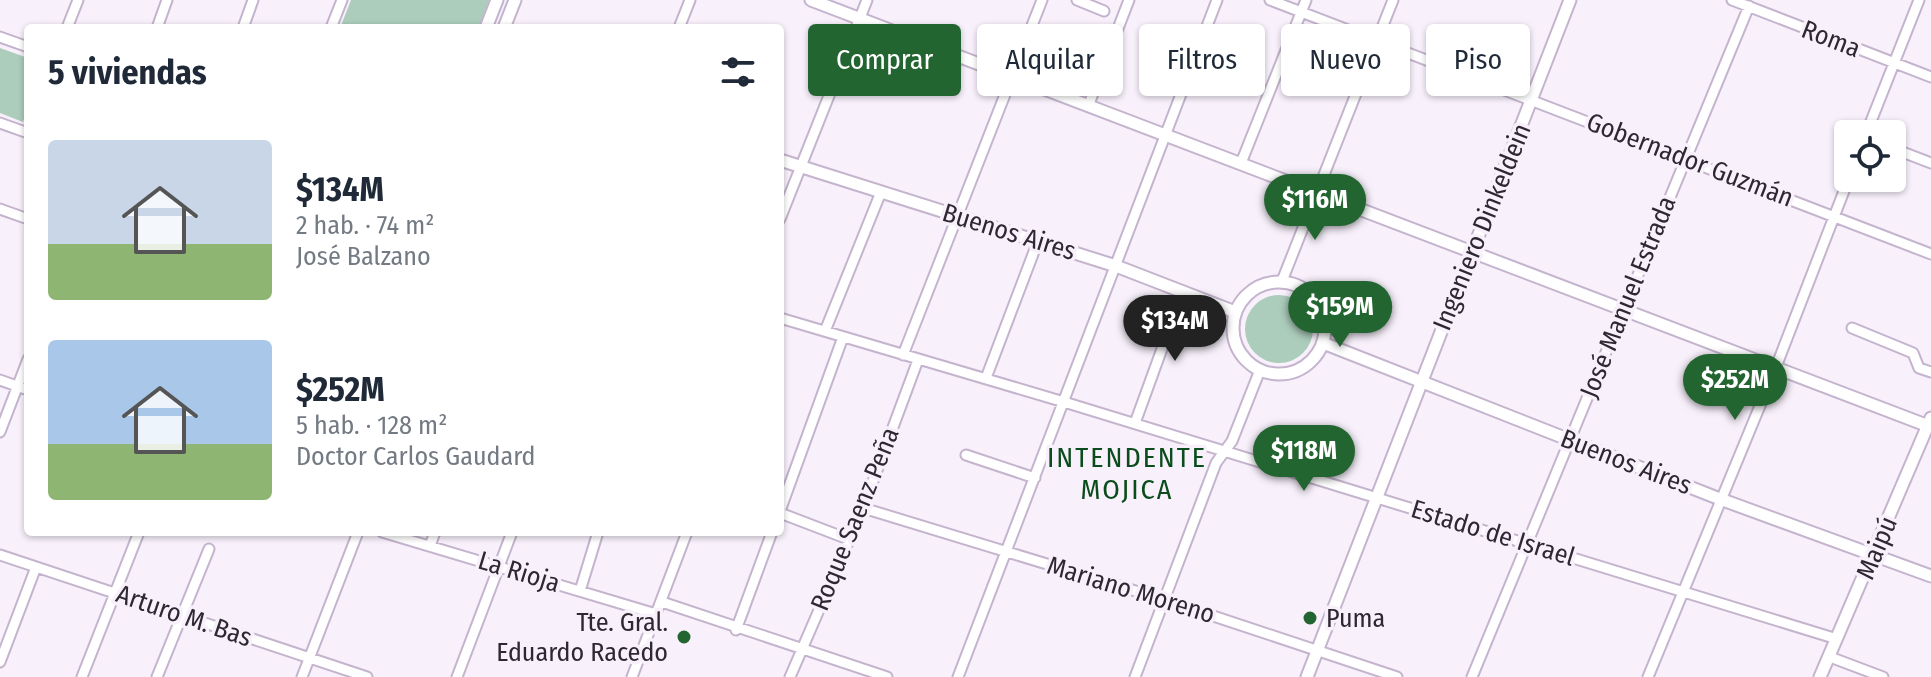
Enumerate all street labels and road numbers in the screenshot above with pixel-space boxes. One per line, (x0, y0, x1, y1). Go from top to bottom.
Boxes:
street label: Roma (1797, 14, 1865, 64)
street label: Gobernador Guzmán (1582, 106, 1798, 214)
street label: Ingeniero Dinkeldein (1426, 119, 1538, 335)
street label: José Manuel Estrada (1573, 192, 1683, 402)
street label: Buenos Aires (939, 197, 1079, 267)
street label: Roque Saenz Peña (804, 423, 906, 615)
street label: Buenos Aires (1556, 423, 1696, 501)
street label: Estado de Israel (1407, 493, 1579, 573)
street label: Maipú (1850, 512, 1904, 584)
street label: La Rioja (474, 545, 564, 599)
street label: Mariano Moreno (1043, 550, 1219, 630)
street label: Arturo M. Bas (112, 578, 256, 654)

